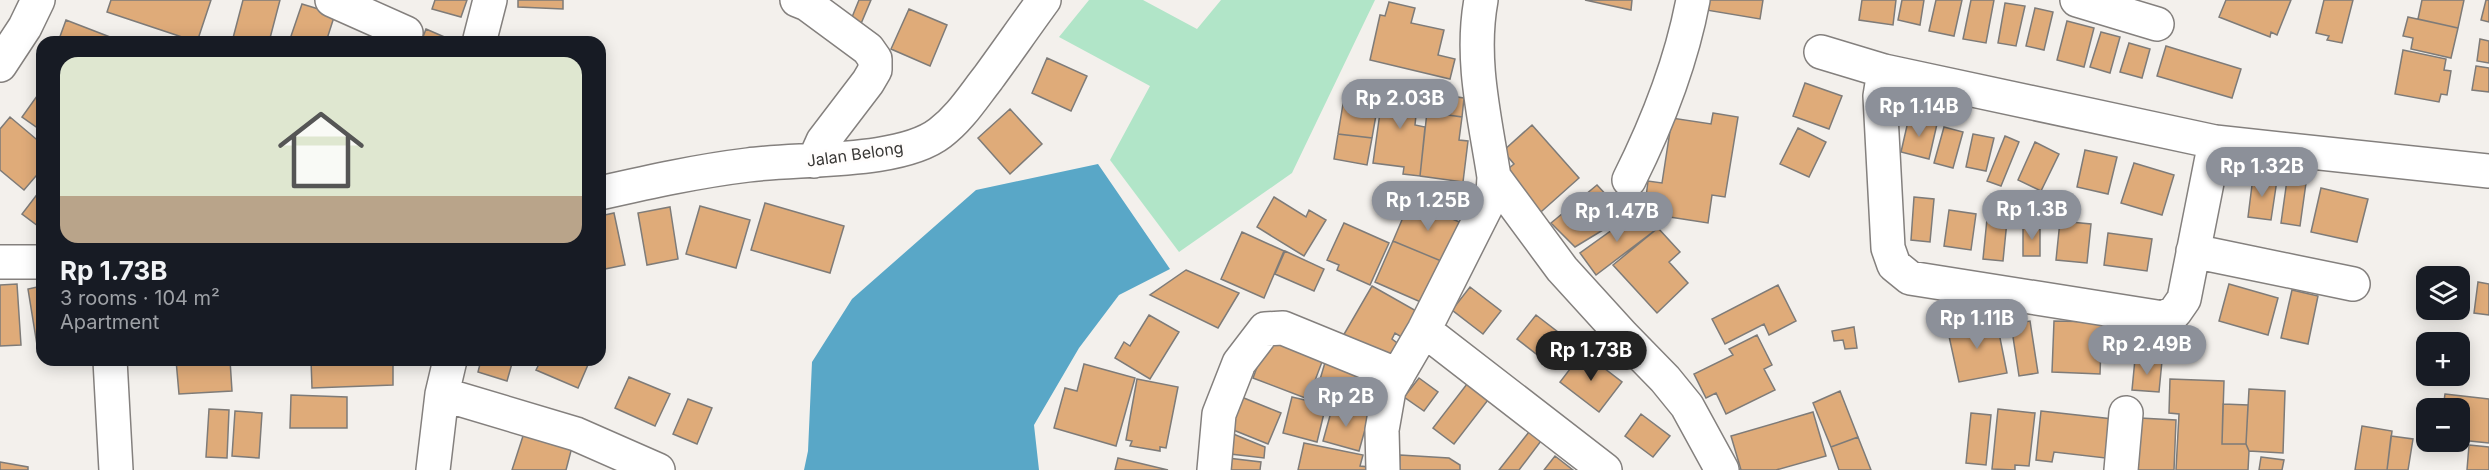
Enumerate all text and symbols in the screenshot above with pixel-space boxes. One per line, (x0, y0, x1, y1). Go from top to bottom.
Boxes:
pin: Rp 2.03B (1338, 79, 1462, 130)
text: Rp 2.03B (1356, 86, 1444, 110)
pin: Rp 1.14B (1857, 87, 1981, 138)
text: Rp 1.14B (1879, 94, 1959, 118)
icon: home (267, 96, 375, 204)
street label: Jalan Belong (805, 137, 905, 171)
pin: Rp 1.32B (2200, 147, 2324, 198)
text: Rp 1.32B (2220, 154, 2304, 178)
pin: Rp 1.25B (1366, 181, 1490, 232)
text: Rp 1.25B (1386, 188, 1470, 212)
pin: Rp 1.3B (1977, 190, 2087, 241)
pin: Rp 1.47B (1555, 192, 1679, 243)
text: Rp 1.3B (1996, 197, 2068, 221)
text: Rp 1.47B (1575, 199, 1659, 223)
text: Rp 1.73B (60, 255, 168, 286)
map controls (2416, 266, 2470, 452)
button: layers (2416, 266, 2470, 320)
text: 3 rooms · 104 m² (60, 286, 220, 310)
pin: Rp 1.11B (1915, 299, 2039, 350)
text: Rp 1.11B (1940, 306, 2014, 330)
text: Apartment (60, 310, 159, 334)
pin: Rp 2.49B (2085, 325, 2209, 376)
pin: Rp 1.73B (1529, 331, 1653, 382)
text: Rp 2.49B (2102, 332, 2192, 356)
button: + (2416, 332, 2470, 386)
text: Rp 1.73B (1550, 338, 1632, 362)
pin: Rp 2B (1304, 377, 1388, 428)
text: Rp 2B (1318, 384, 1374, 408)
button: − (2416, 398, 2470, 452)

